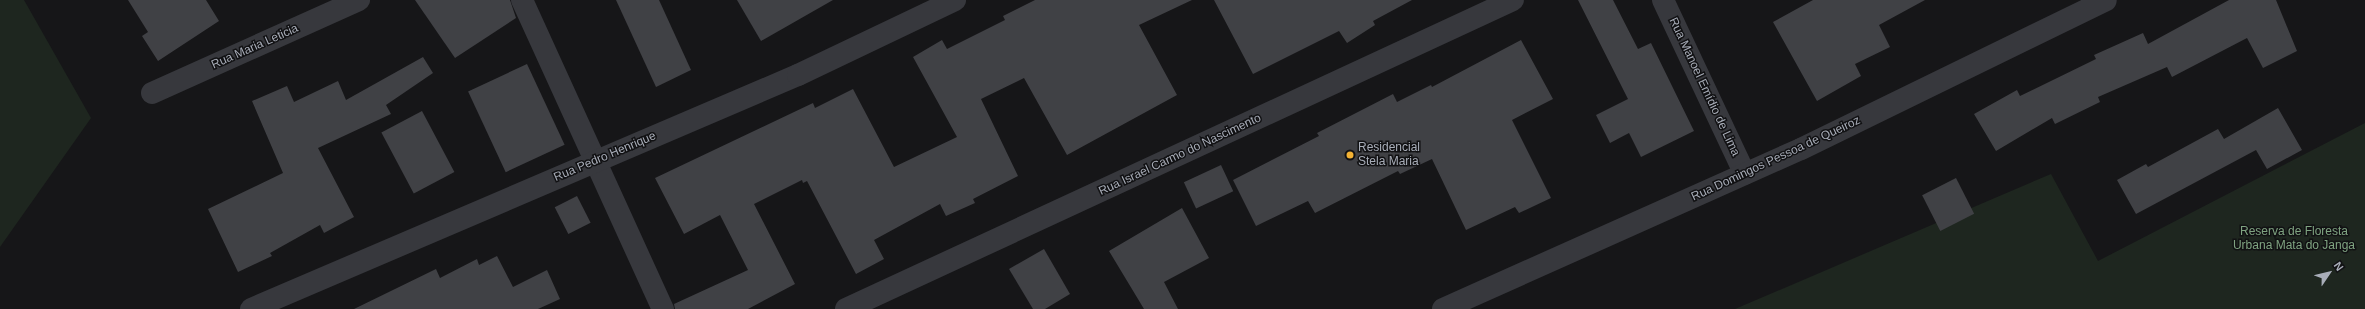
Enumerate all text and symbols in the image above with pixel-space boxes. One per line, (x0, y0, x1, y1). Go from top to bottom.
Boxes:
street label: Rua Manoel Emídio de Lima (1665, 15, 1743, 159)
street label: Rua Maria Leticia (209, 21, 301, 73)
street label: Rua Israel Carmo do Nascimento (1097, 111, 1263, 199)
street label: Rua Domingos Pessoa de Queiroz (1689, 113, 1863, 205)
street label: Rua Pedro Henrique (552, 129, 658, 185)
place label: Residencial Stela Maria (1358, 141, 1420, 169)
marker: Residencial Stela Maria (1345, 150, 1355, 160)
park label: Reserva de Floresta Urbana Mata do Janga (2233, 225, 2355, 253)
north arrow (2309, 253, 2349, 293)
text: N (2332, 259, 2346, 273)

